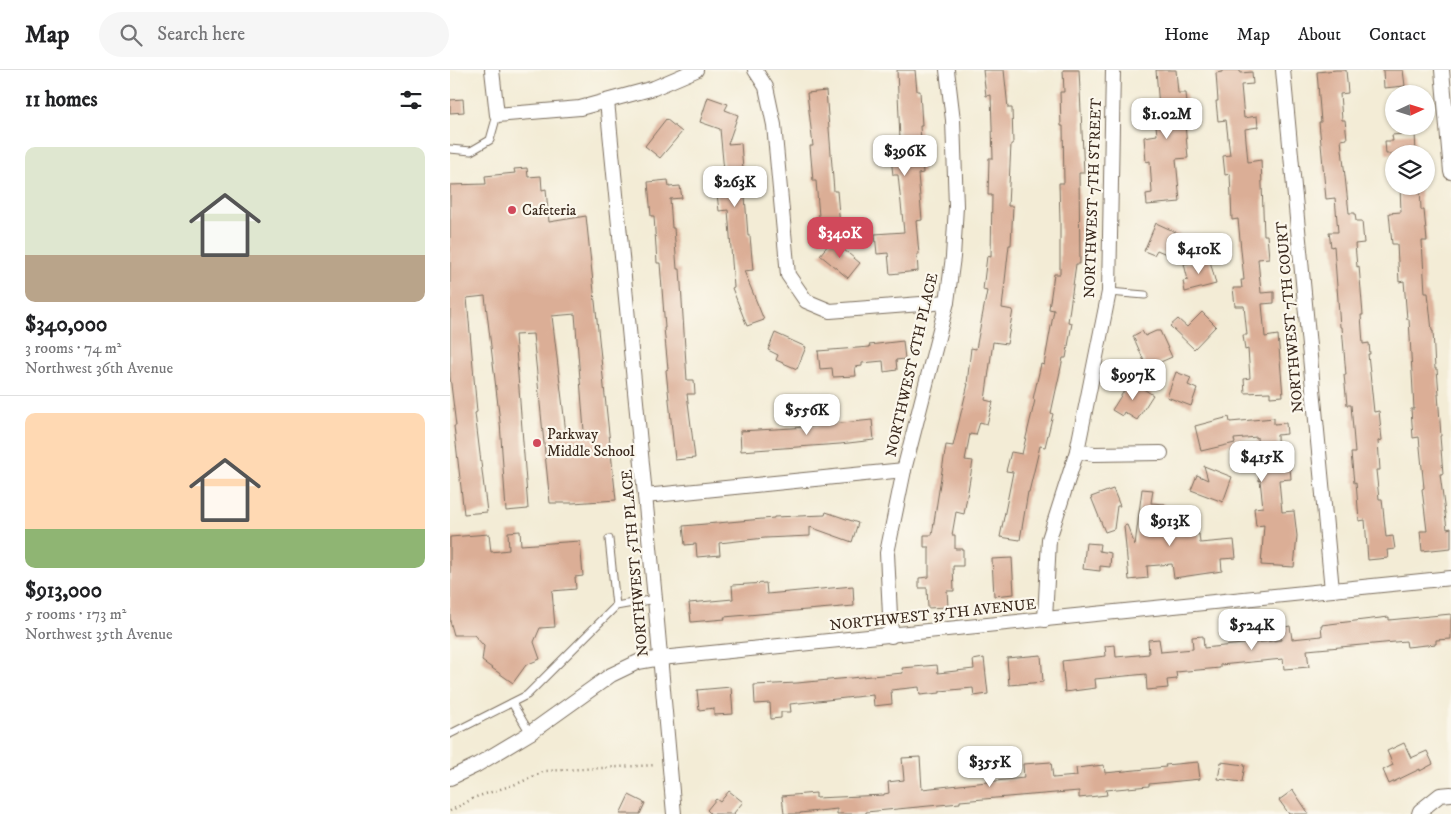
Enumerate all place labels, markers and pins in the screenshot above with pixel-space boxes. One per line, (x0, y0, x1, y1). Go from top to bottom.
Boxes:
pin: $1.02M (1126, 98, 1208, 140)
pin: $396K (870, 134, 940, 177)
pin: $263K (700, 166, 770, 208)
place label: Cafeteria (522, 201, 577, 220)
marker: Cafeteria (506, 204, 518, 216)
pin: $340K (805, 216, 875, 259)
pin: $410K (1164, 232, 1234, 275)
pin: $997K (1098, 358, 1168, 401)
pin: $556K (772, 394, 842, 436)
place label: Parkway Middle School (547, 425, 635, 461)
marker: Parkway Middle School (531, 437, 543, 449)
pin: $415K (1227, 440, 1297, 483)
pin: $913K (1135, 504, 1205, 547)
pin: $524K (1217, 608, 1287, 651)
pin: $355K (955, 746, 1025, 788)

